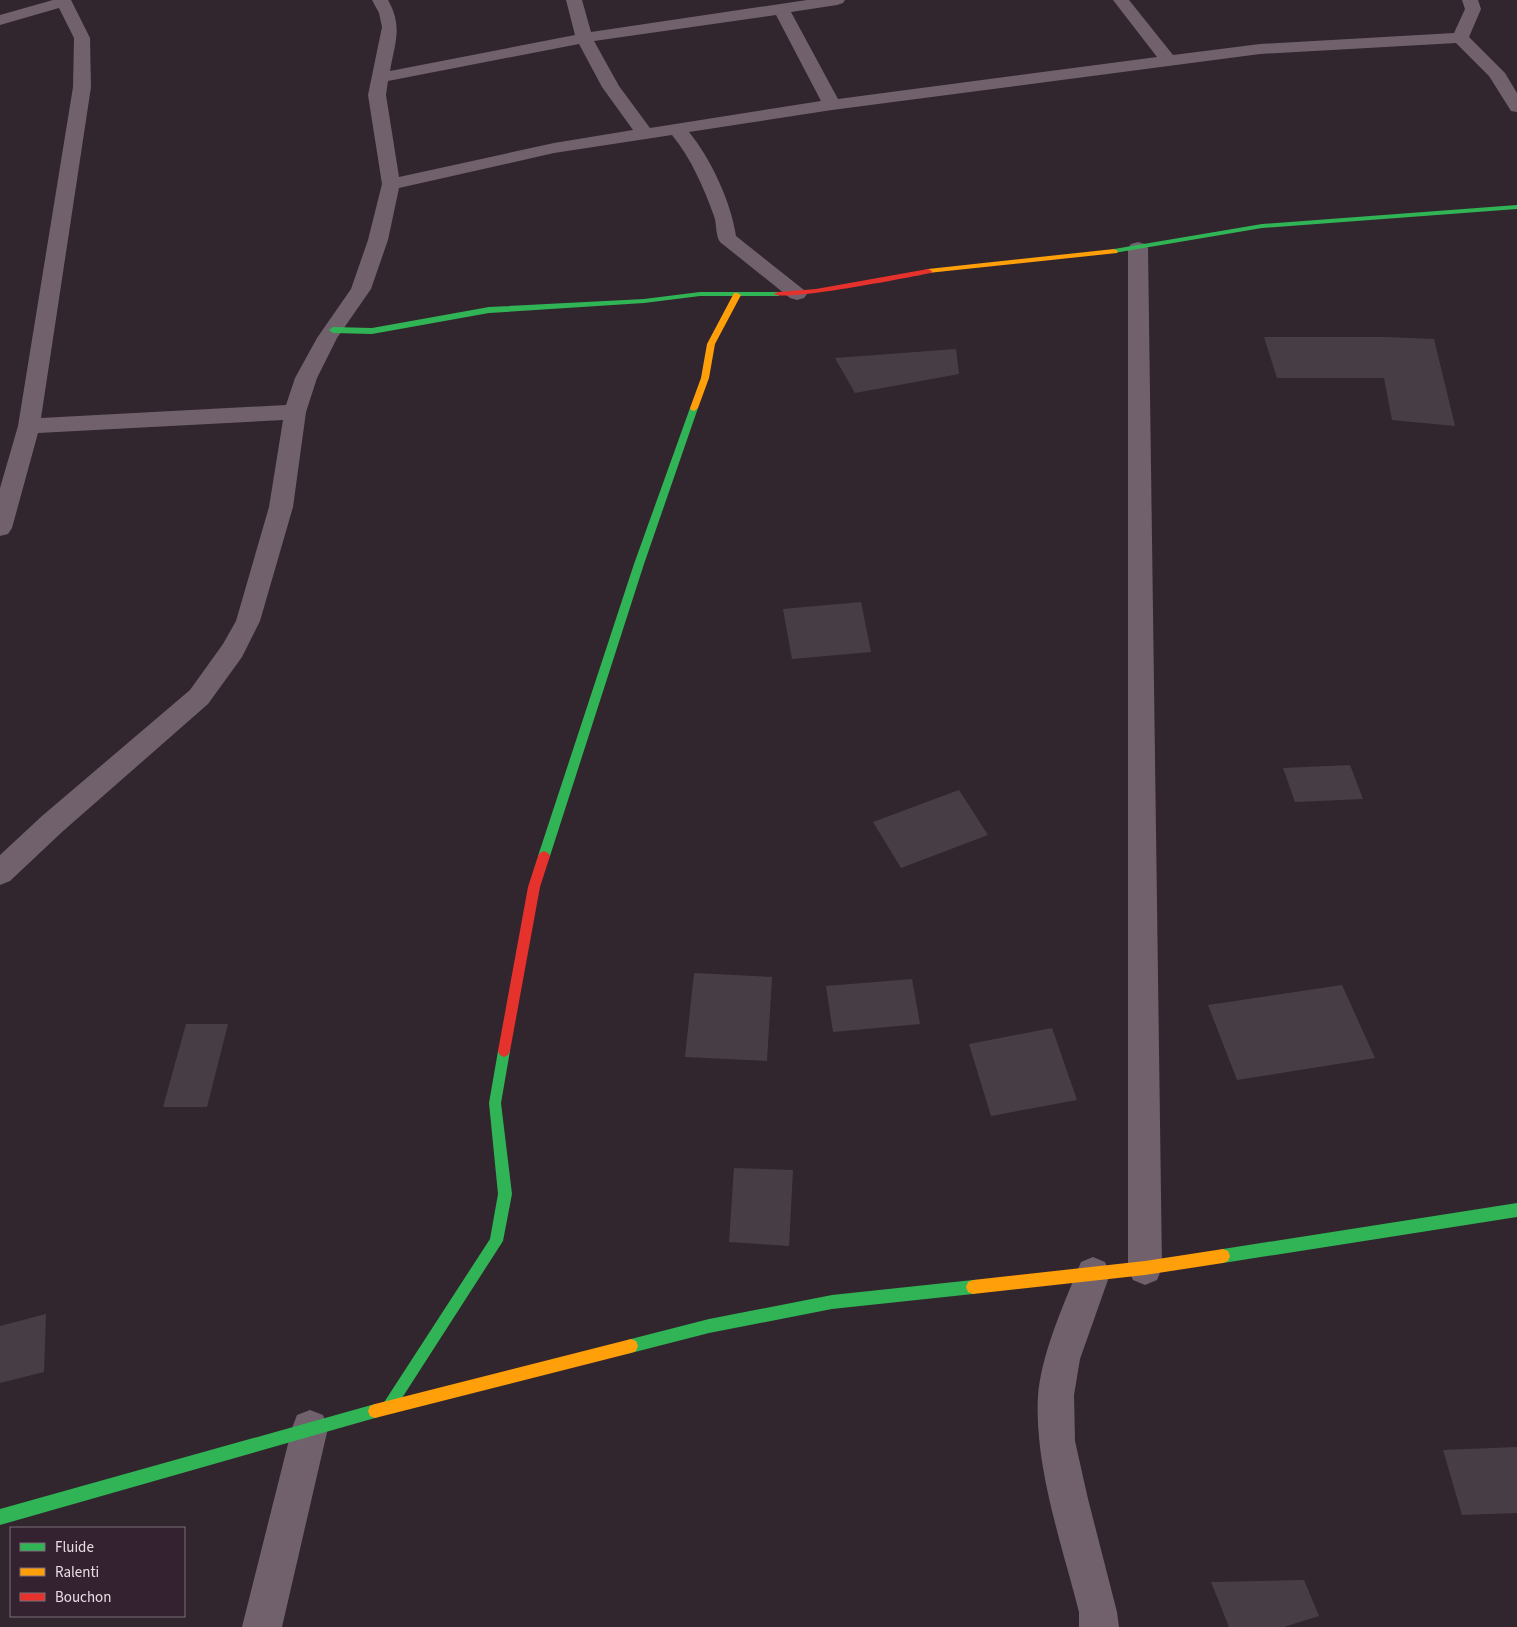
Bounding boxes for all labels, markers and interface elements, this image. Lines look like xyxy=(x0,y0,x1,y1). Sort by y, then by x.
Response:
legend xyxy=(10,1527,185,1617)
text: Fluide xyxy=(55,1537,94,1558)
text: Ralenti xyxy=(55,1562,99,1583)
text: Bouchon xyxy=(55,1587,111,1608)

